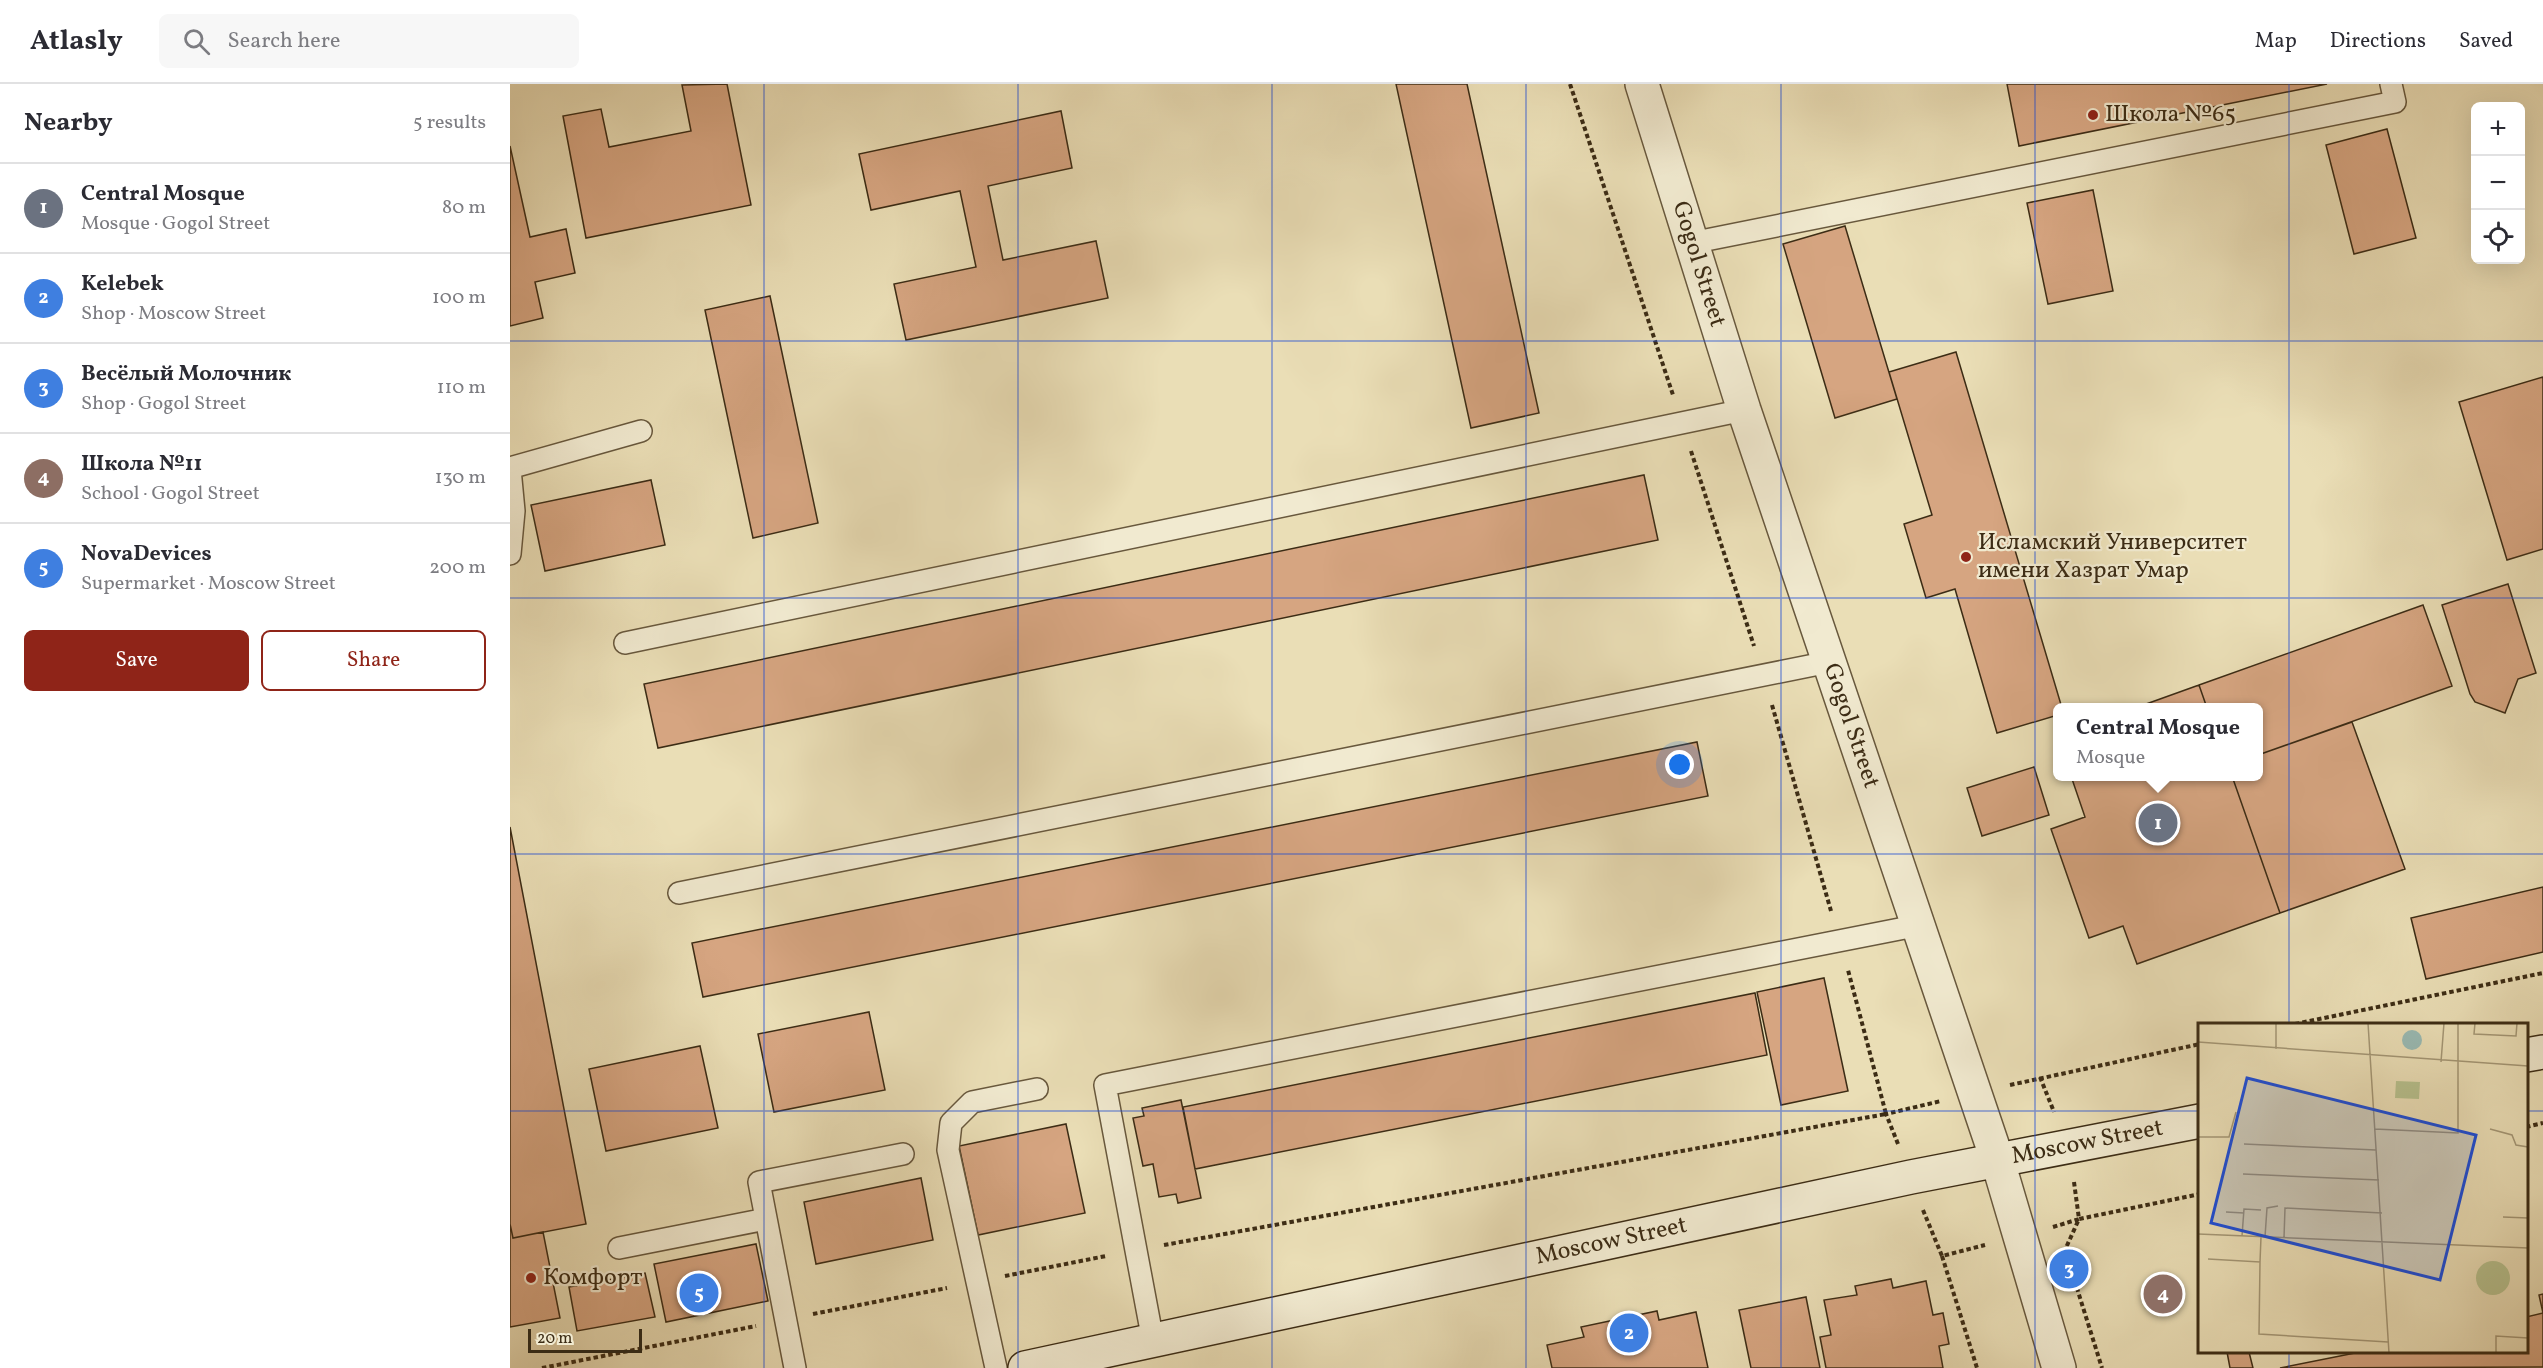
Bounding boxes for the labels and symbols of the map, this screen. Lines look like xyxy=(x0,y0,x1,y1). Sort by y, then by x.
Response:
place label: Школа №65 xyxy=(2105,98,2236,132)
marker: Школа №65 xyxy=(2086,108,2100,122)
street label: Gogol Street xyxy=(1663,197,1734,332)
place label: Исламский Университет имени Хазрат Умар xyxy=(1978,526,2247,588)
marker: Исламский Университет имени Хазрат Умар xyxy=(1959,550,1973,564)
street label: Gogol Street xyxy=(1814,659,1888,793)
your location xyxy=(1665,750,1694,779)
pin: 1 xyxy=(2138,800,2178,846)
inset map xyxy=(2198,1023,2528,1353)
street label: Moscow Street xyxy=(2009,1112,2166,1174)
street label: Moscow Street xyxy=(1533,1209,1690,1274)
pin: 3 xyxy=(2050,1246,2088,1292)
place label: Комфорт xyxy=(543,1261,642,1295)
pin: 5 xyxy=(680,1270,718,1316)
marker: Комфорт xyxy=(524,1271,538,1285)
pin: 4 xyxy=(2144,1272,2182,1316)
pin: 2 xyxy=(1610,1310,1648,1356)
scale bar xyxy=(528,1326,642,1354)

